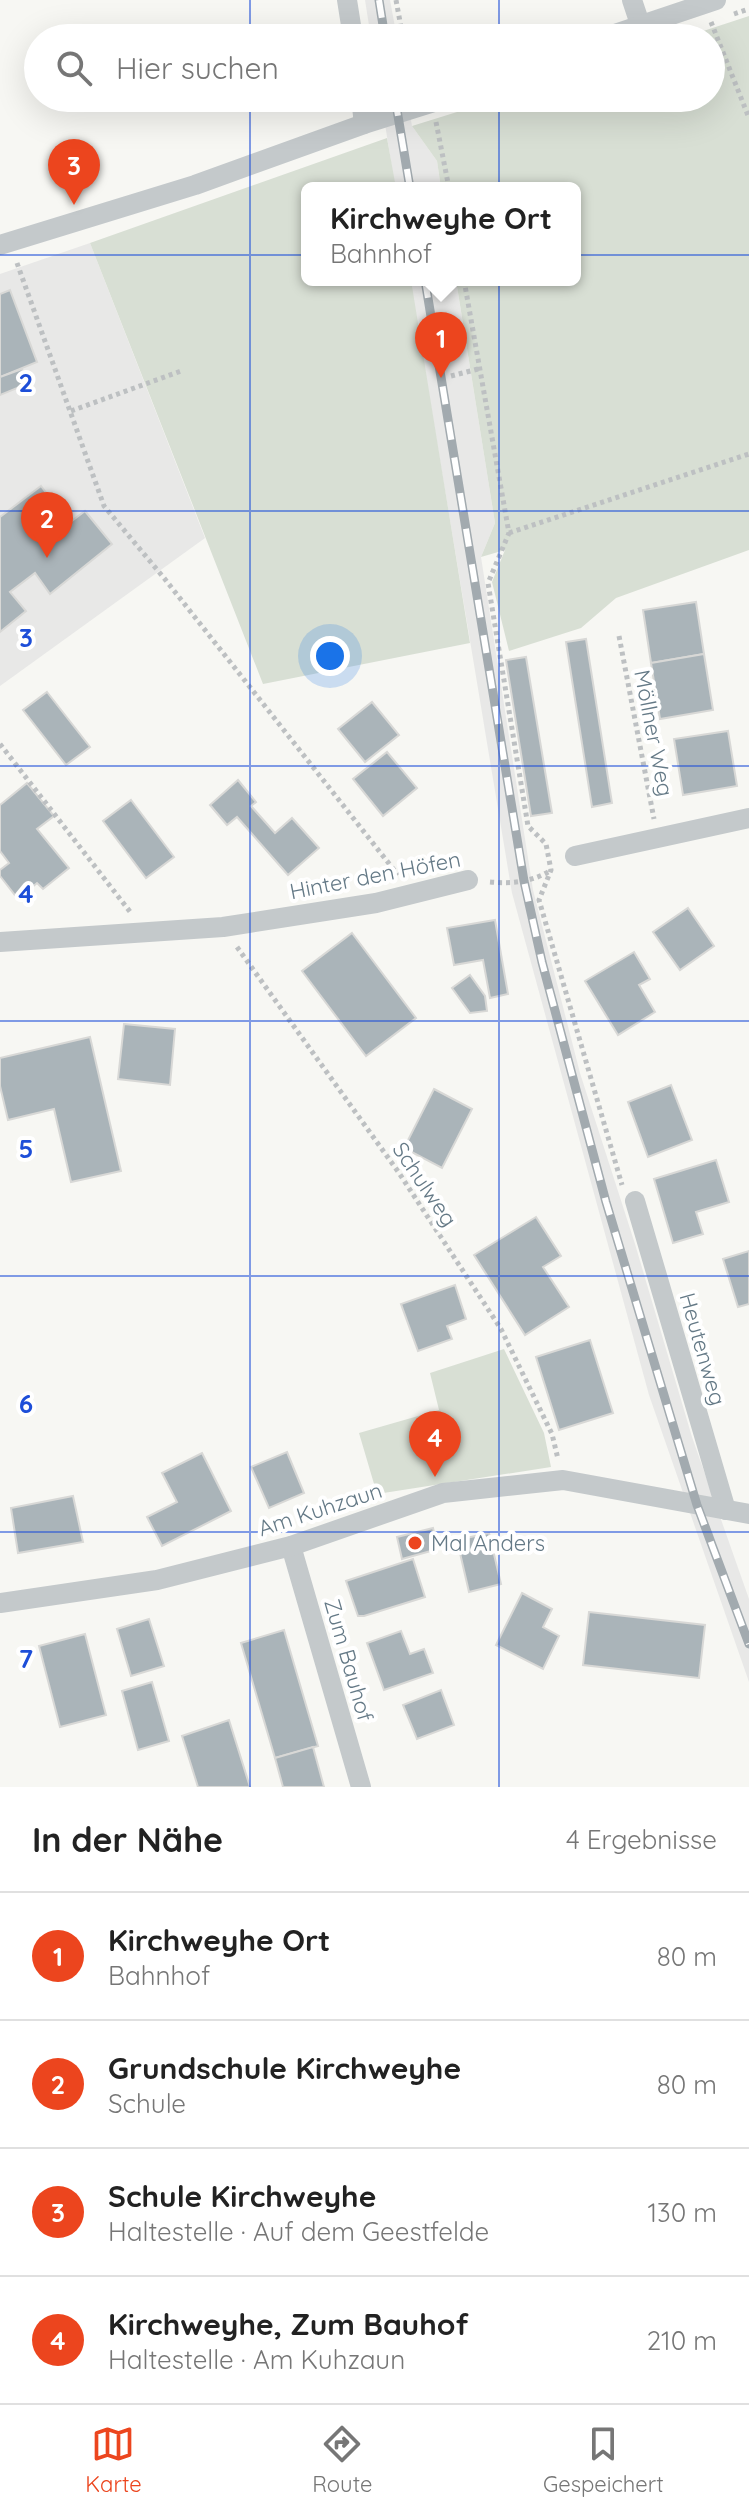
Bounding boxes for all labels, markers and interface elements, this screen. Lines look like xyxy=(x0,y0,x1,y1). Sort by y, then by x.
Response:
search box xyxy=(24,24,725,112)
icon: search xyxy=(52,46,96,90)
text: Hier suchen xyxy=(116,49,279,87)
pin: 3 xyxy=(48,139,100,205)
popup xyxy=(301,182,581,286)
text: Kirchweyhe Ort xyxy=(330,199,552,237)
text: Bahnhof xyxy=(330,237,432,270)
pin: 1 xyxy=(415,312,467,378)
text: 2 xyxy=(19,366,33,399)
pin: 2 xyxy=(21,492,73,558)
text: 3 xyxy=(19,621,33,654)
your location xyxy=(310,636,350,676)
street label: Möllner Weg xyxy=(628,667,680,799)
street label: Hinter den Höfen xyxy=(287,845,463,905)
text: 4 xyxy=(18,877,34,910)
text: 5 xyxy=(19,1132,33,1165)
street label: Schulweg xyxy=(387,1136,463,1232)
street label: Heutenweg xyxy=(674,1289,732,1409)
text: 6 xyxy=(19,1387,33,1420)
pin: 4 xyxy=(409,1411,461,1477)
street label: Am Kuhzaun xyxy=(254,1476,386,1542)
place label: Mal Anders xyxy=(431,1529,545,1557)
marker: Mal Anders xyxy=(406,1534,424,1552)
street label: Zum Bauhof xyxy=(318,1595,380,1725)
text: 7 xyxy=(19,1642,33,1675)
text: In der Nähe xyxy=(32,1818,223,1861)
text: 4 Ergebnisse xyxy=(566,1823,717,1856)
text: Kirchweyhe Ort xyxy=(108,1921,330,1959)
text: 1 xyxy=(53,1940,63,1973)
text: 80 m xyxy=(657,1940,717,1973)
text: Bahnhof xyxy=(108,1959,210,1992)
text: Grundschule Kirchweyhe xyxy=(108,2049,461,2087)
text: 2 xyxy=(51,2068,65,2101)
text: 80 m xyxy=(657,2068,717,2101)
text: Schule xyxy=(108,2087,186,2120)
text: Schule Kirchweyhe xyxy=(108,2177,376,2215)
text: 3 xyxy=(51,2196,65,2229)
text: 130 m xyxy=(647,2196,717,2229)
text: Haltestelle · Auf dem Geestfelde xyxy=(108,2215,489,2248)
text: Kirchweyhe, Zum Bauhof xyxy=(108,2305,469,2343)
text: 4 xyxy=(50,2324,66,2357)
text: 210 m xyxy=(647,2324,717,2357)
text: Haltestelle · Am Kuhzaun xyxy=(108,2343,405,2376)
tab: Karte xyxy=(85,2422,142,2498)
tab: Route xyxy=(312,2422,372,2498)
tab: Gespeichert xyxy=(543,2422,664,2498)

